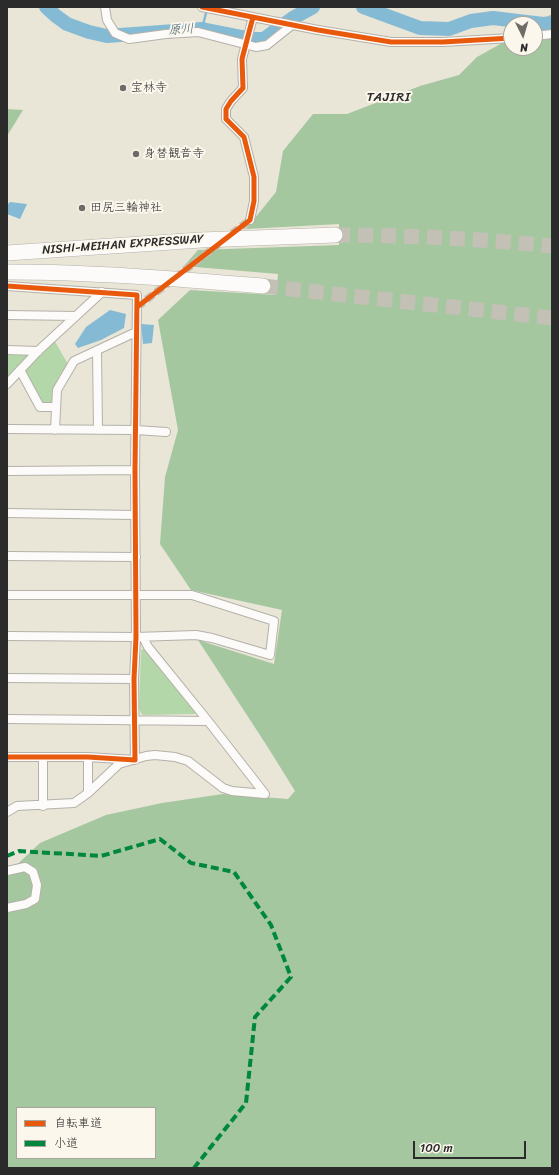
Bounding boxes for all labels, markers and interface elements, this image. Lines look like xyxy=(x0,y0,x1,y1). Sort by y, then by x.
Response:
north arrow xyxy=(503,16,543,56)
water label: 原川 xyxy=(167,21,195,39)
text: N xyxy=(519,38,529,57)
place label: 宝林寺 xyxy=(131,81,167,95)
marker: 宝林寺 xyxy=(118,83,128,93)
district label: TAJIRI xyxy=(368,90,410,106)
place label: 身替観音寺 xyxy=(144,147,204,161)
marker: 身替観音寺 xyxy=(131,149,141,159)
place label: 田尻三輪神社 xyxy=(90,201,162,215)
marker: 田尻三輪神社 xyxy=(77,203,87,213)
street label: NISHI-MEIHAN EXPRESSWAY xyxy=(42,232,204,258)
legend xyxy=(16,1107,156,1159)
text: 自転車道 xyxy=(54,1112,102,1134)
text: 小道 xyxy=(54,1132,78,1154)
scale bar xyxy=(415,1133,528,1159)
text: 100 m xyxy=(420,1137,453,1159)

